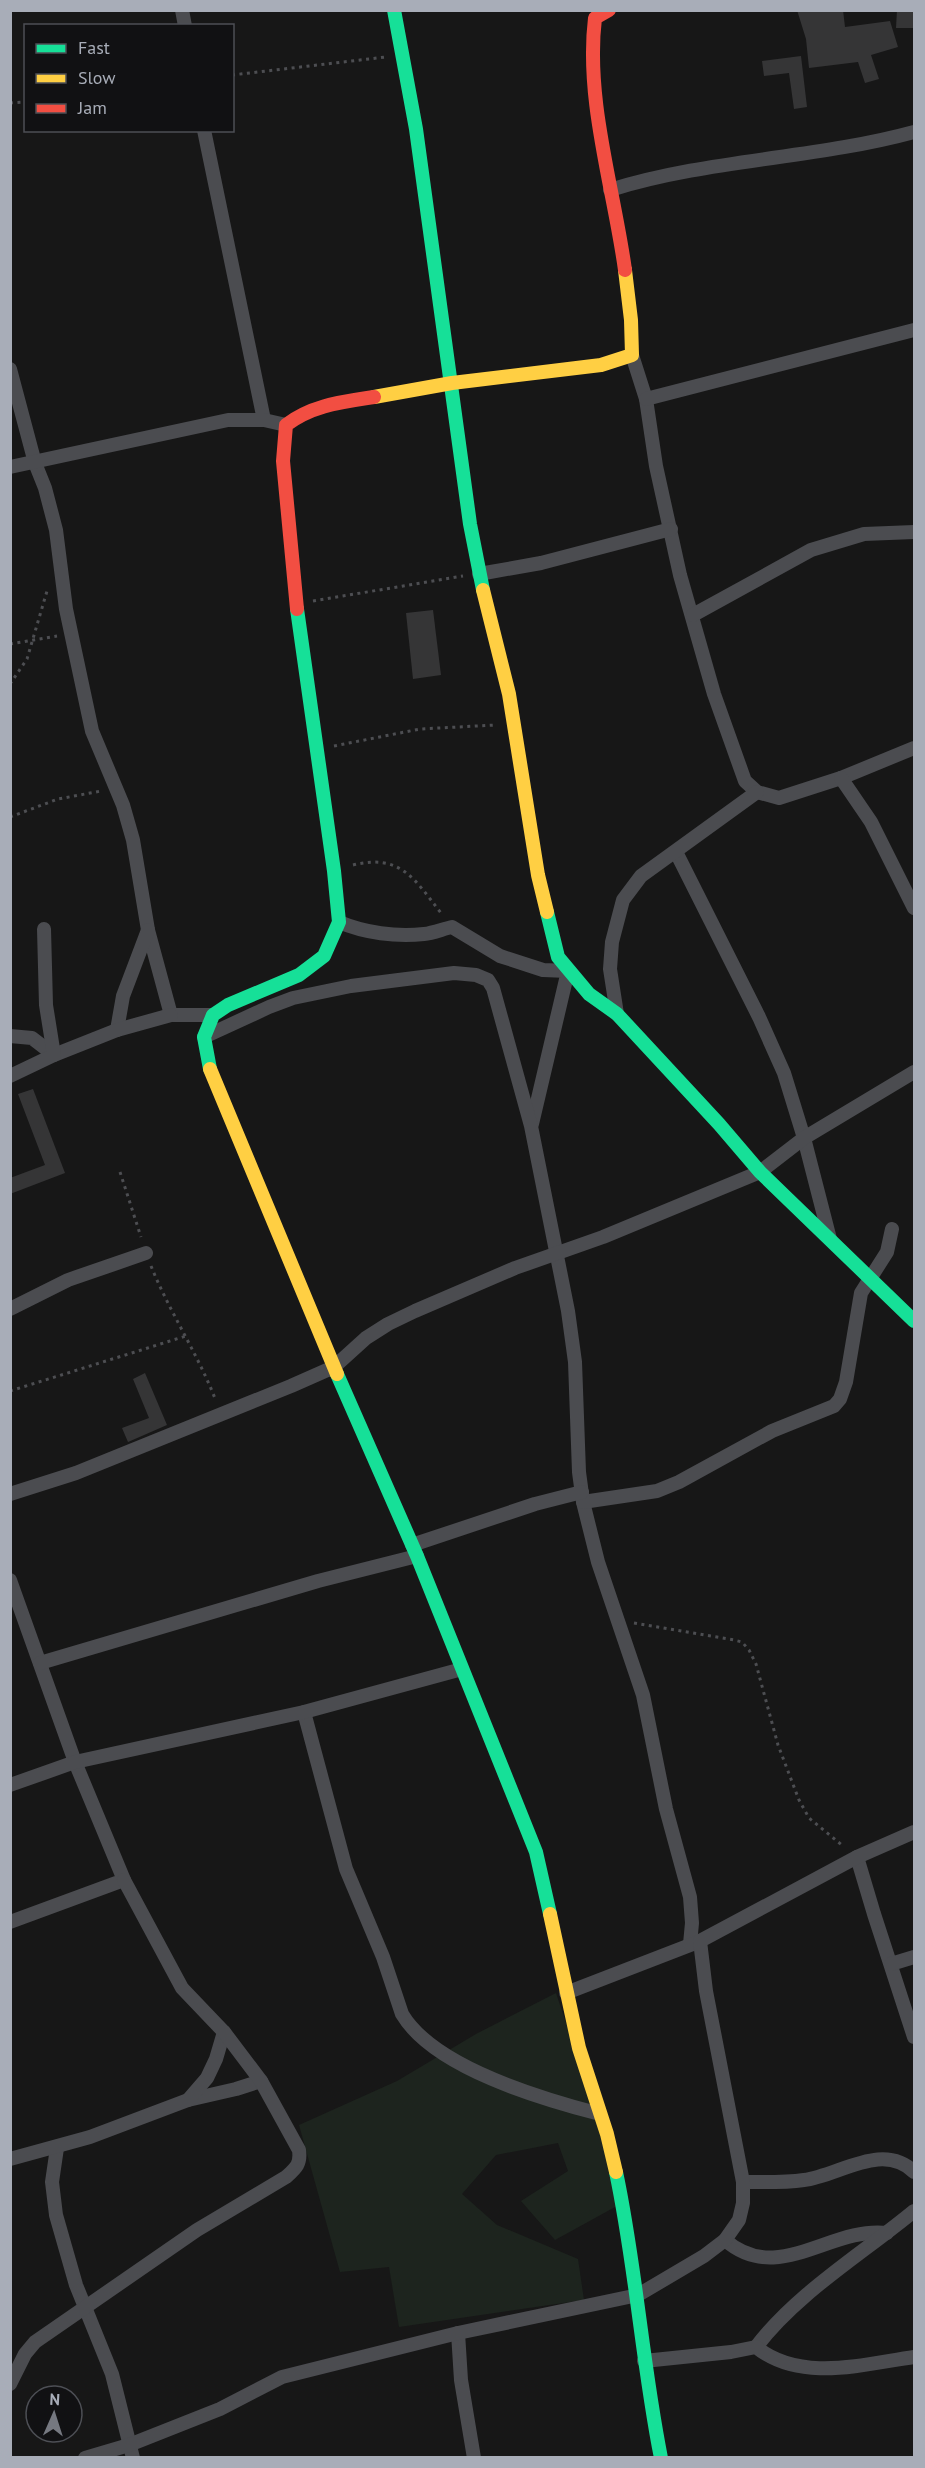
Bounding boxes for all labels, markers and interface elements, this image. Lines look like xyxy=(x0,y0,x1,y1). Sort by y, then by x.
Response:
legend xyxy=(24,24,234,132)
text: Fast xyxy=(78,36,110,59)
text: Slow xyxy=(78,66,116,89)
text: Jam xyxy=(77,96,107,119)
north arrow xyxy=(24,2384,84,2444)
text: N xyxy=(49,2389,61,2409)

